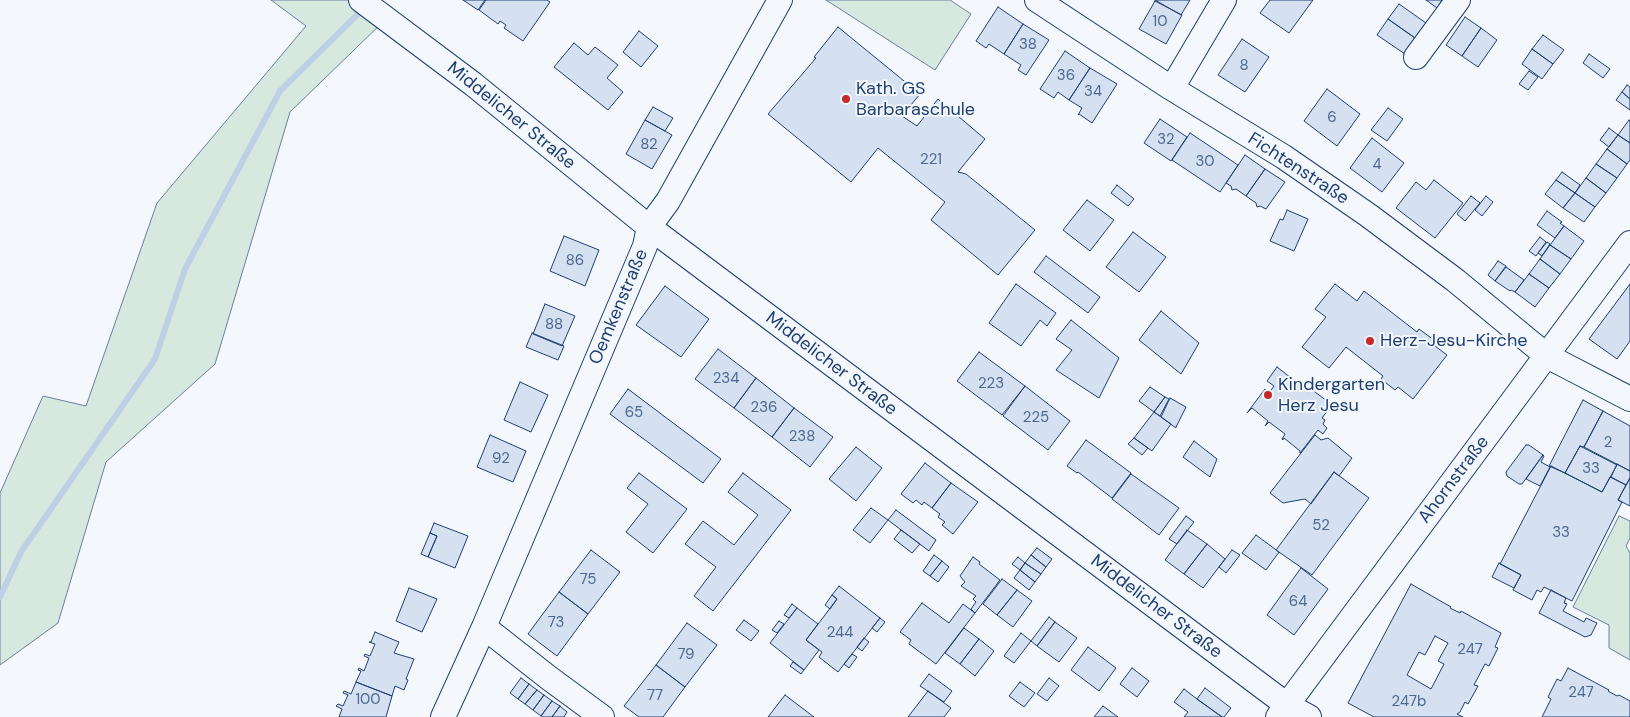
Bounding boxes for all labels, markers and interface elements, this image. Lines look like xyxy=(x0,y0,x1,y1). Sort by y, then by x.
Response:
house number: 10 xyxy=(1153,13,1167,31)
house number: 38 xyxy=(1019,36,1037,54)
house number: 8 xyxy=(1239,57,1249,75)
street label: Middelicher Straße xyxy=(443,58,579,174)
house number: 36 xyxy=(1057,67,1075,85)
place label: Kath. GS Barbaraschule xyxy=(856,78,975,120)
house number: 34 xyxy=(1084,83,1102,101)
marker: Kath. GS Barbaraschule xyxy=(840,93,852,105)
house number: 6 xyxy=(1327,109,1337,127)
street label: Fichtenstraße xyxy=(1243,128,1353,210)
house number: 32 xyxy=(1157,131,1175,149)
house number: 82 xyxy=(640,136,658,154)
house number: 221 xyxy=(920,151,942,169)
house number: 30 xyxy=(1195,153,1215,171)
house number: 4 xyxy=(1372,156,1382,174)
street label: Oemkenstraße xyxy=(585,246,653,368)
house number: 86 xyxy=(566,252,584,270)
street label: Middelicher Straße xyxy=(761,308,901,420)
house number: 88 xyxy=(545,316,563,334)
place label: Herz-Jesu-Kirche xyxy=(1380,330,1527,352)
marker: Herz-Jesu-Kirche xyxy=(1364,335,1376,347)
house number: 234 xyxy=(713,370,739,388)
place label: Kindergarten Herz Jesu xyxy=(1278,374,1385,416)
house number: 223 xyxy=(978,375,1004,393)
marker: Kindergarten Herz Jesu xyxy=(1262,389,1274,401)
house number: 236 xyxy=(751,399,777,417)
house number: 65 xyxy=(625,404,643,422)
house number: 225 xyxy=(1023,409,1049,427)
house number: 238 xyxy=(789,428,815,446)
street label: Ahornstraße xyxy=(1414,432,1494,528)
house number: 2 xyxy=(1604,434,1612,452)
house number: 92 xyxy=(492,450,510,468)
house number: 33 xyxy=(1582,460,1600,478)
house number: 52 xyxy=(1312,517,1330,535)
house number: 33 xyxy=(1552,524,1570,542)
street label: Middelicher Straße xyxy=(1086,551,1226,663)
house number: 75 xyxy=(580,571,596,589)
house number: 64 xyxy=(1289,593,1307,611)
house number: 73 xyxy=(548,614,564,632)
house number: 244 xyxy=(827,624,853,642)
house number: 247 xyxy=(1457,641,1483,659)
house number: 79 xyxy=(677,646,695,664)
house number: 247 xyxy=(1568,684,1594,702)
house number: 77 xyxy=(647,687,663,705)
house number: 100 xyxy=(355,691,381,709)
house number: 247b xyxy=(1392,693,1426,711)

